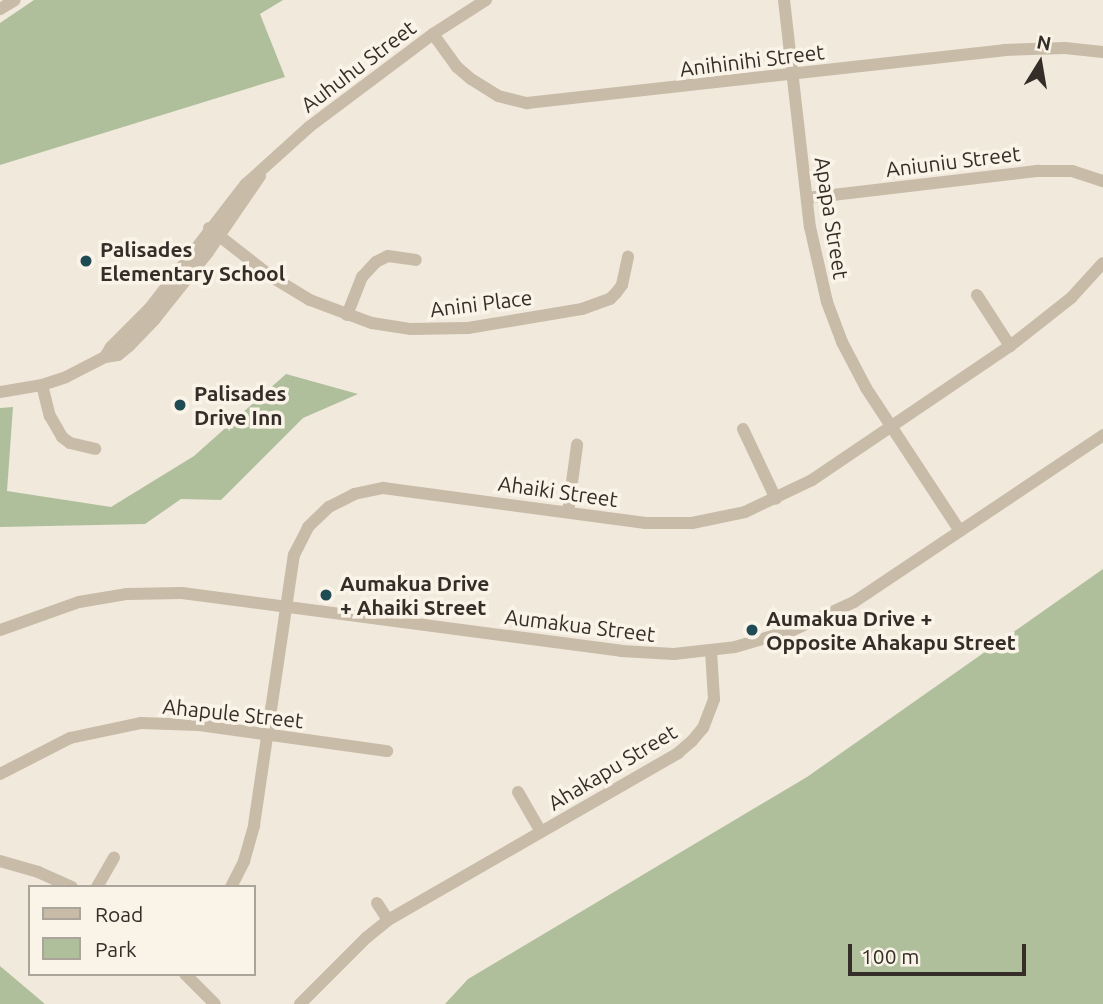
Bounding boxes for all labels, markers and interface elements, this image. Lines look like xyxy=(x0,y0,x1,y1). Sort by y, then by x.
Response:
street label: Auhuhu Street xyxy=(296,15,420,117)
north arrow xyxy=(1005,28,1075,98)
text: N xyxy=(1035,30,1053,55)
street label: Anihinihi Street xyxy=(678,39,826,81)
street label: Aniuniu Street xyxy=(884,140,1022,182)
street label: Apapa Street xyxy=(810,155,854,281)
place label: Palisades Elementary School xyxy=(100,236,285,286)
marker: Palisades Elementary School xyxy=(78,253,94,269)
street label: Anini Place xyxy=(428,284,534,322)
place label: Palisades Drive Inn xyxy=(194,380,286,430)
marker: Palisades Drive Inn xyxy=(172,397,188,413)
street label: Ahaiki Street xyxy=(496,470,620,512)
place label: Aumakua Drive + Ahaiki Street xyxy=(340,570,489,620)
marker: Aumakua Drive + Ahaiki Street xyxy=(318,587,334,603)
street label: Aumakua Street xyxy=(503,603,657,647)
place label: Aumakua Drive + Opposite Ahakapu Street xyxy=(766,605,1016,655)
marker: Aumakua Drive + Opposite Ahakapu Street xyxy=(744,622,760,638)
street label: Ahapule Street xyxy=(161,693,305,733)
street label: Ahakapu Street xyxy=(543,719,681,815)
legend xyxy=(28,885,256,976)
text: Road xyxy=(95,902,143,926)
scale bar xyxy=(851,930,1030,974)
text: Park xyxy=(95,937,137,961)
text: 100 m xyxy=(861,944,919,968)

